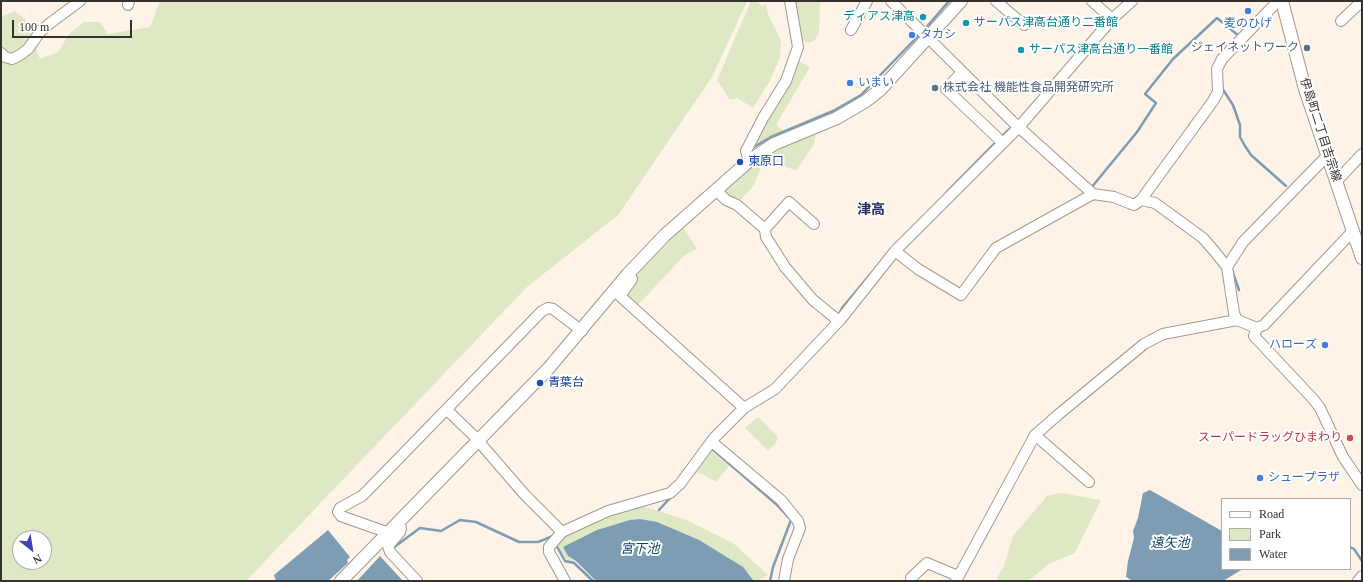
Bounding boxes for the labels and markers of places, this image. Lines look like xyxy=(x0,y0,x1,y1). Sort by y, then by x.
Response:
marker: 麦のひげ xyxy=(1243,6,1253,16)
place label: ディアス津高 xyxy=(843,10,915,24)
marker: ディアス津高 xyxy=(918,12,928,22)
place label: サーパス津高台通り二番館 xyxy=(974,16,1118,30)
place label: 麦のひげ xyxy=(1224,17,1272,31)
marker: サーパス津高台通り二番館 xyxy=(961,18,971,28)
place label: タカシ xyxy=(920,28,956,42)
marker: タカシ xyxy=(907,30,917,40)
place label: ジェイネットワーク xyxy=(1191,41,1299,55)
place label: サーパス津高台通り一番館 xyxy=(1029,43,1173,57)
marker: ジェイネットワーク xyxy=(1302,43,1312,53)
marker: サーパス津高台通り一番館 xyxy=(1016,45,1026,55)
place label: いまい xyxy=(858,76,894,90)
marker: いまい xyxy=(845,78,855,88)
place label: 株式会社 機能性食品開発研究所 xyxy=(943,81,1114,95)
marker: 株式会社 機能性食品開発研究所 xyxy=(930,83,940,93)
place label: 東原口 xyxy=(748,155,784,169)
marker: 東原口 xyxy=(735,157,745,167)
place label: ハローズ xyxy=(1269,338,1317,352)
marker: ハローズ xyxy=(1320,340,1330,350)
place label: 青葉台 xyxy=(548,376,584,390)
marker: 青葉台 xyxy=(535,378,545,388)
place label: スーパードラッグひまわり xyxy=(1198,431,1342,445)
marker: スーパードラッグひまわり xyxy=(1345,433,1355,443)
place label: シュープラザ xyxy=(1268,471,1340,485)
marker: シュープラザ xyxy=(1255,473,1265,483)

